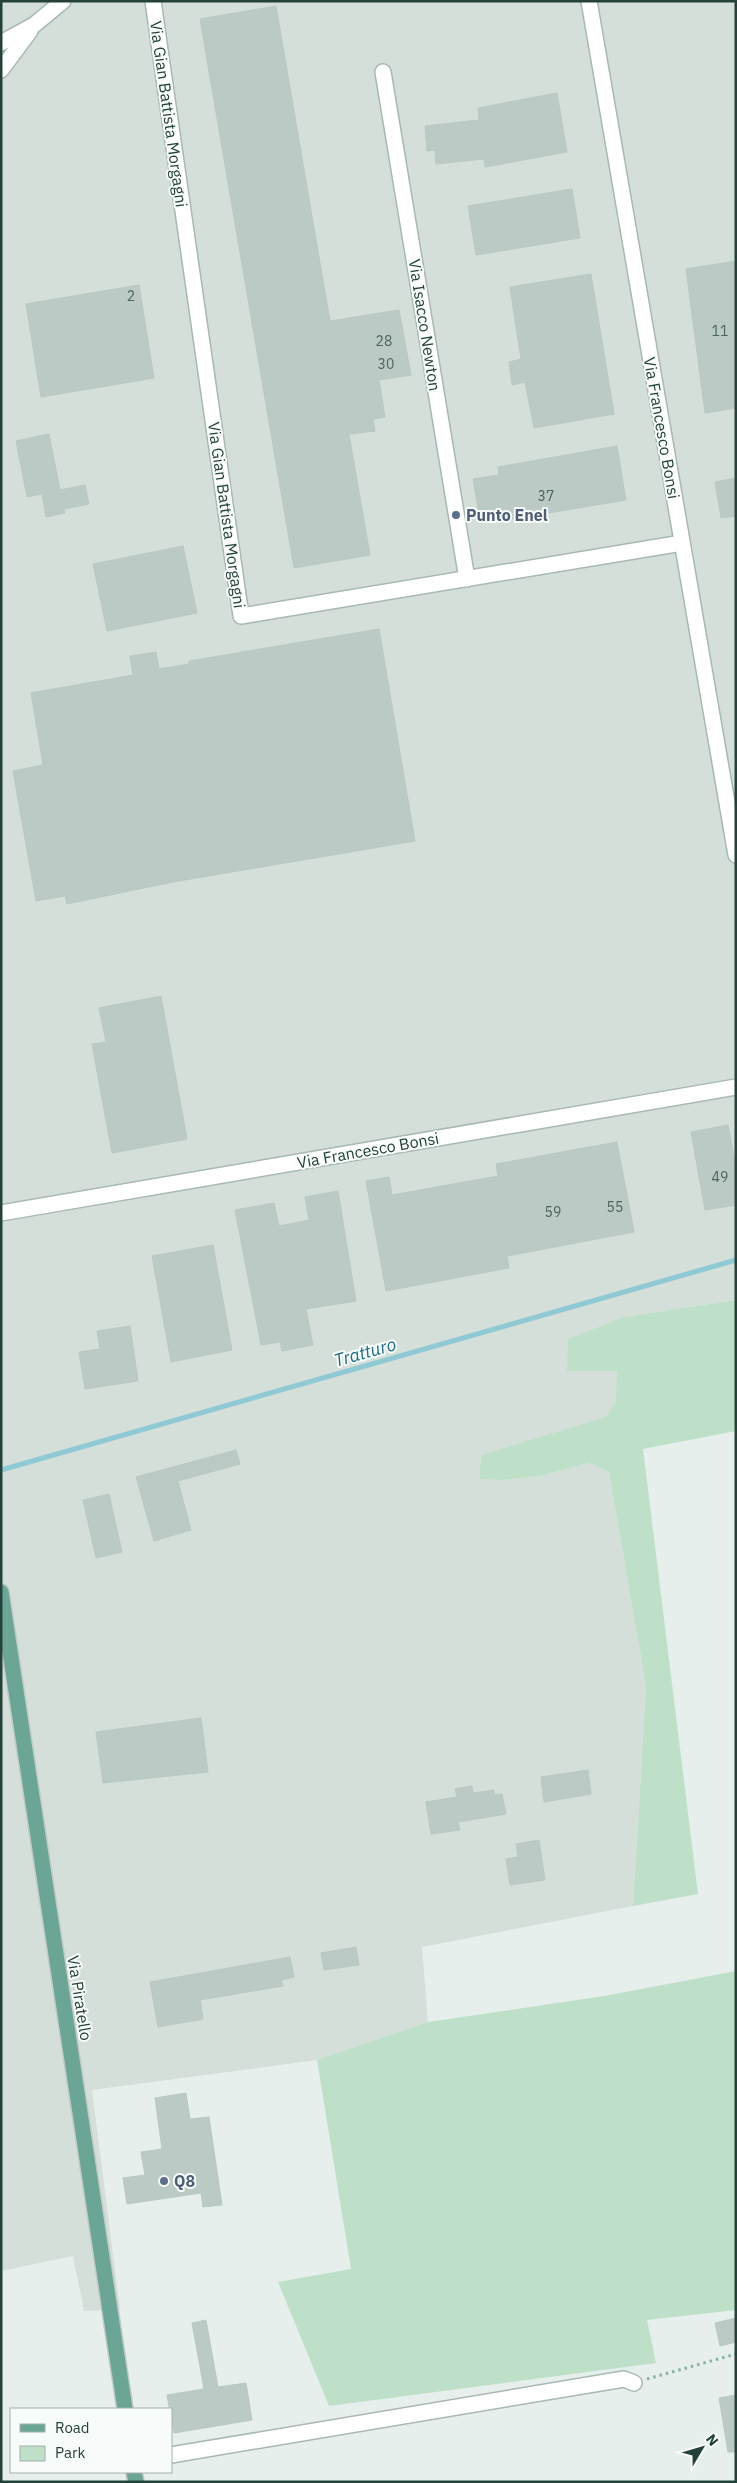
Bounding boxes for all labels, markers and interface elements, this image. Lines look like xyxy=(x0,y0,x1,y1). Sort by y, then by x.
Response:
street label: Via Gian Battista Morgagni xyxy=(146,19,192,209)
street label: Via Isacco Newton xyxy=(405,258,445,392)
house number: 2 xyxy=(127,287,135,305)
house number: 11 xyxy=(712,322,728,340)
house number: 28 xyxy=(376,332,392,350)
house number: 30 xyxy=(378,355,394,373)
street label: Via Francesco Bonsi xyxy=(640,356,684,500)
street label: Via Gian Battista Morgagni xyxy=(204,420,250,610)
house number: 37 xyxy=(538,487,554,505)
place label: Punto Enel xyxy=(466,505,548,525)
marker: Punto Enel xyxy=(450,509,462,521)
street label: Via Francesco Bonsi xyxy=(296,1128,440,1172)
house number: 49 xyxy=(712,1168,728,1186)
house number: 55 xyxy=(607,1198,623,1216)
house number: 59 xyxy=(545,1203,561,1221)
water label: Tratturo xyxy=(331,1332,399,1372)
street label: Via Piratello xyxy=(63,1954,97,2042)
place label: Q8 xyxy=(174,2171,195,2191)
marker: Q8 xyxy=(158,2175,170,2187)
legend xyxy=(10,2408,172,2473)
text: Road xyxy=(55,2418,90,2437)
north arrow xyxy=(677,2423,727,2473)
text: N xyxy=(702,2430,722,2450)
text: Park xyxy=(55,2443,85,2462)

